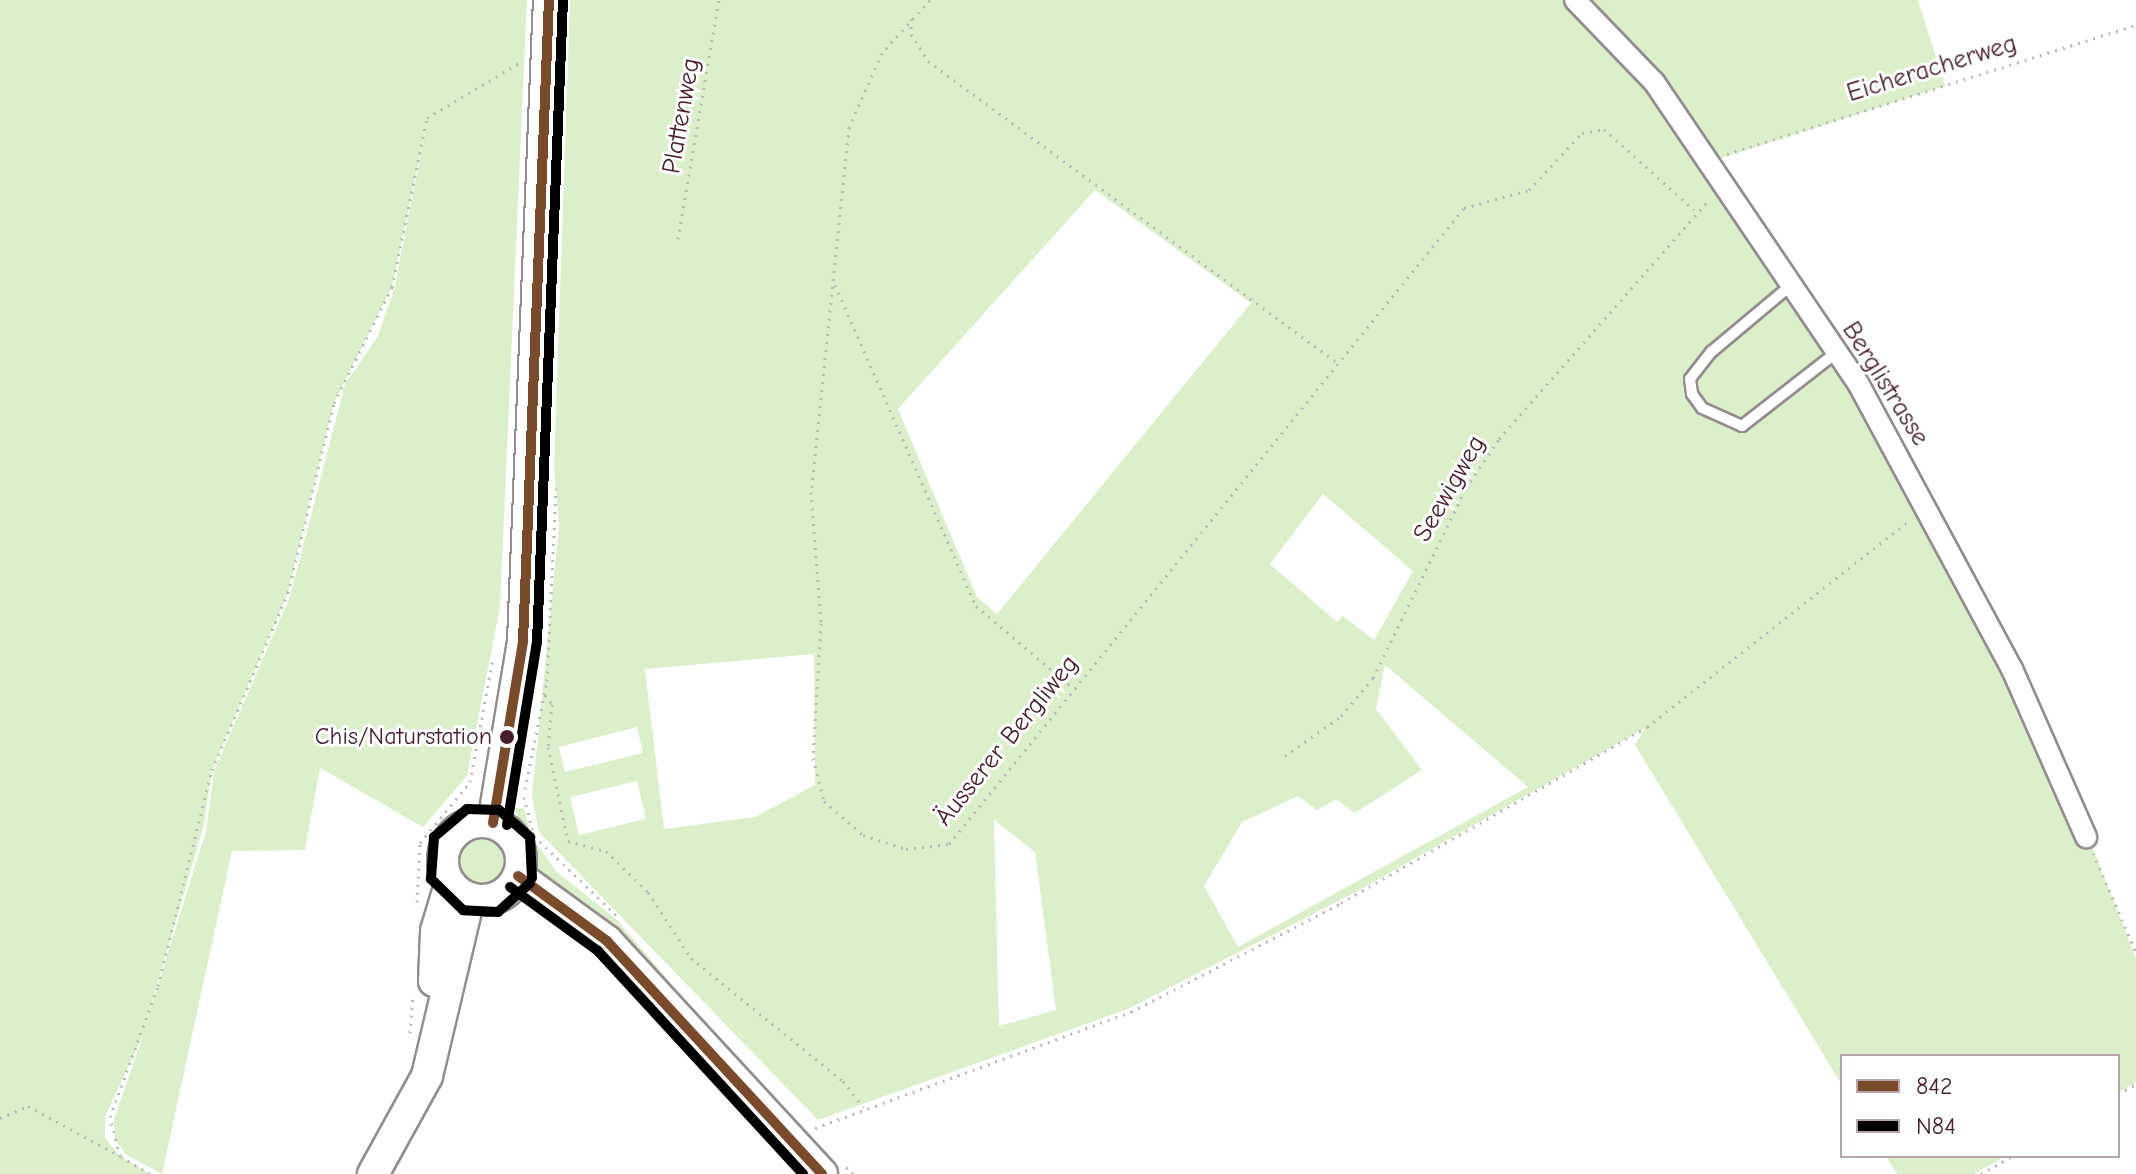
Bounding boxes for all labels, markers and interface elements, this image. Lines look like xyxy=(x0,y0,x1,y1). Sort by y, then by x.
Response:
street label: Eicheracherweg xyxy=(1843,28,2021,110)
street label: Plattenweg xyxy=(656,56,708,176)
street label: Berglistrasse xyxy=(1835,316,1935,452)
street label: Seewigweg xyxy=(1407,430,1493,548)
street label: Äusserer Bergliweg xyxy=(929,649,1085,833)
place label: Chis/Naturstation xyxy=(315,723,492,751)
marker: Chis/Naturstation xyxy=(499,729,515,745)
legend xyxy=(1840,1054,2120,1158)
text: 842 xyxy=(1916,1072,1953,1100)
text: N84 xyxy=(1916,1112,1956,1140)

